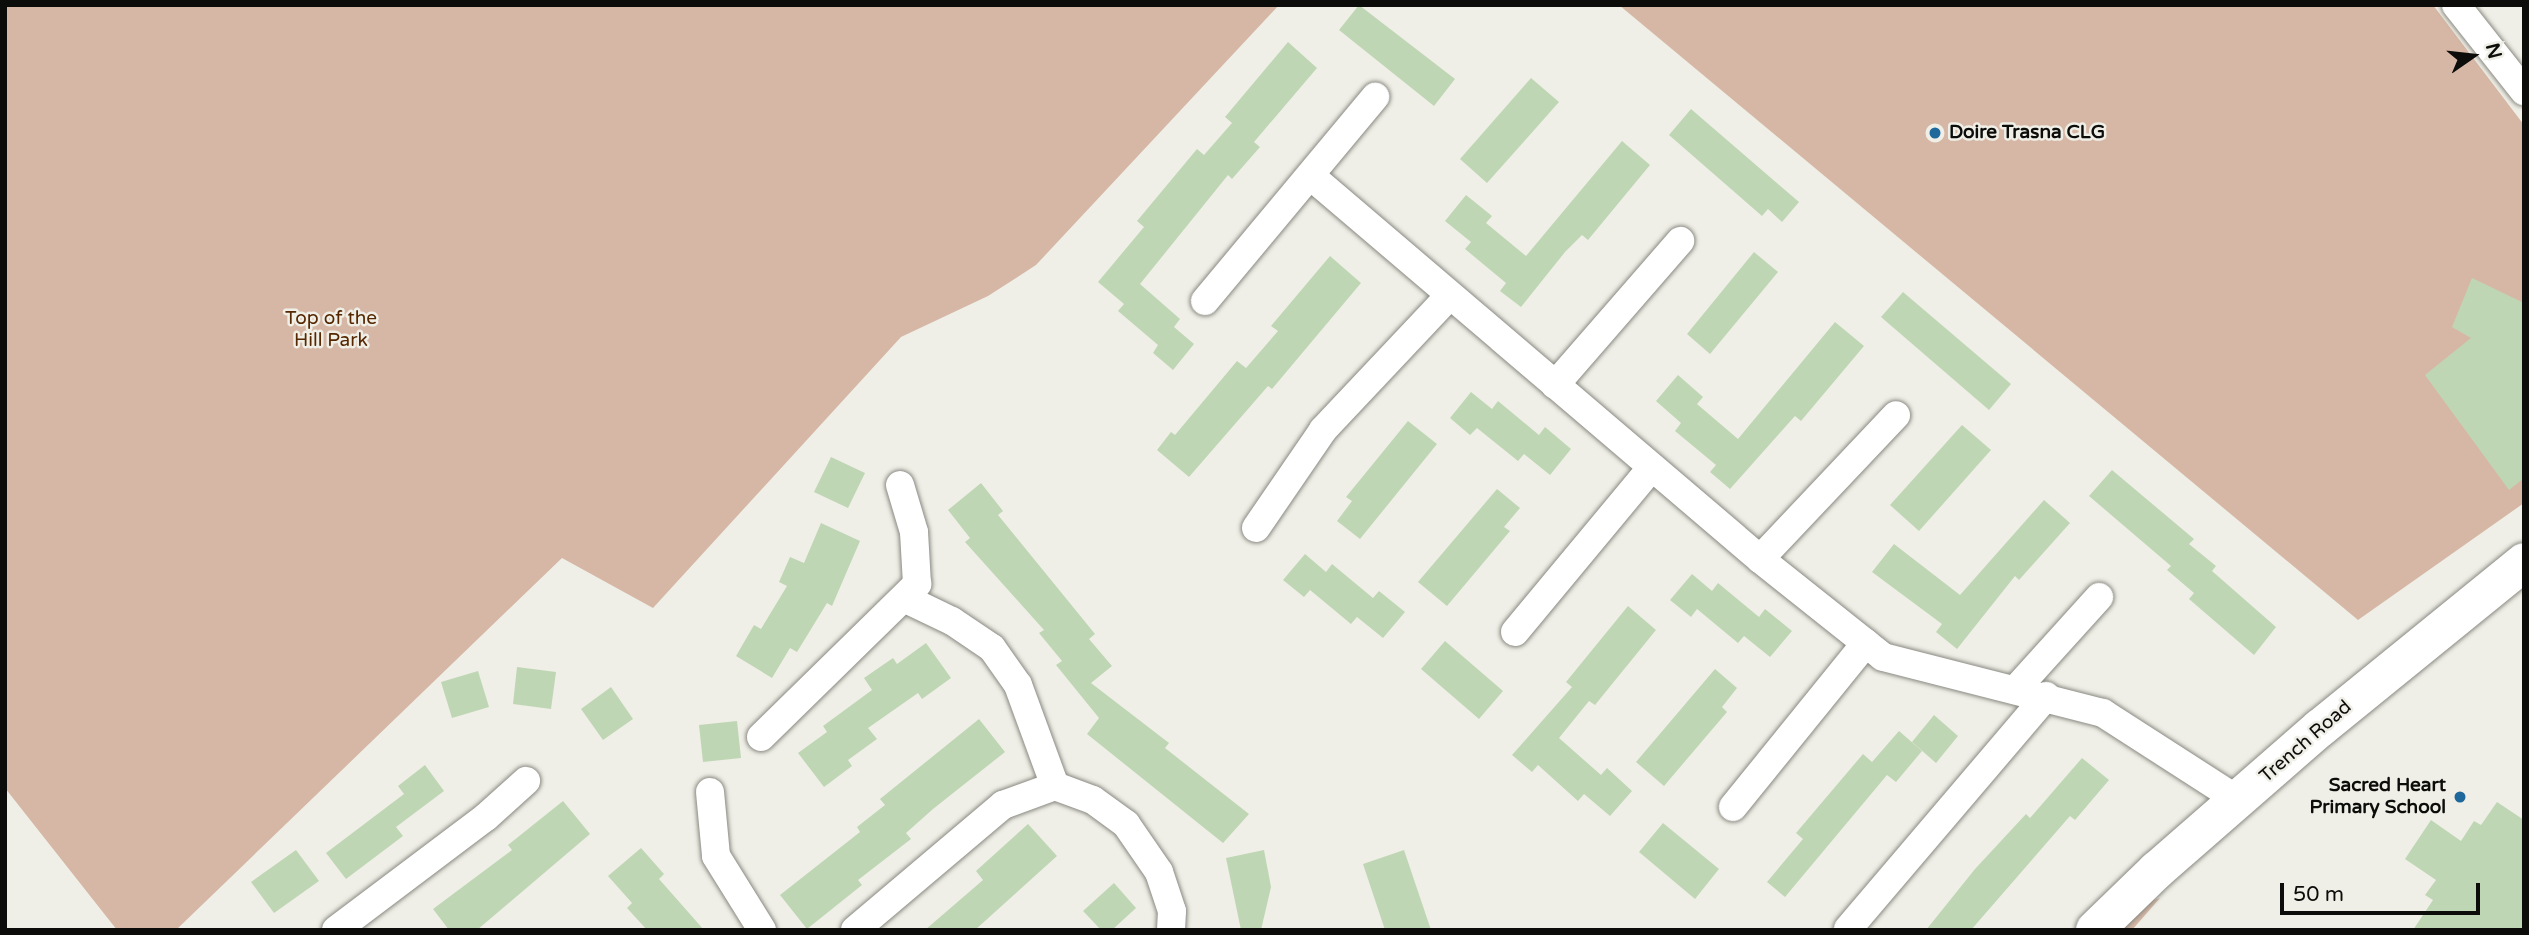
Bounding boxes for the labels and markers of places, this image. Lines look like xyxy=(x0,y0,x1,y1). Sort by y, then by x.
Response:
place label: Doire Trasna CLG xyxy=(1949,122,2105,144)
marker: Doire Trasna CLG xyxy=(1927,125,1943,141)
place label: Sacred Heart Primary School xyxy=(2310,775,2446,819)
marker: Sacred Heart Primary School xyxy=(2452,789,2468,805)

